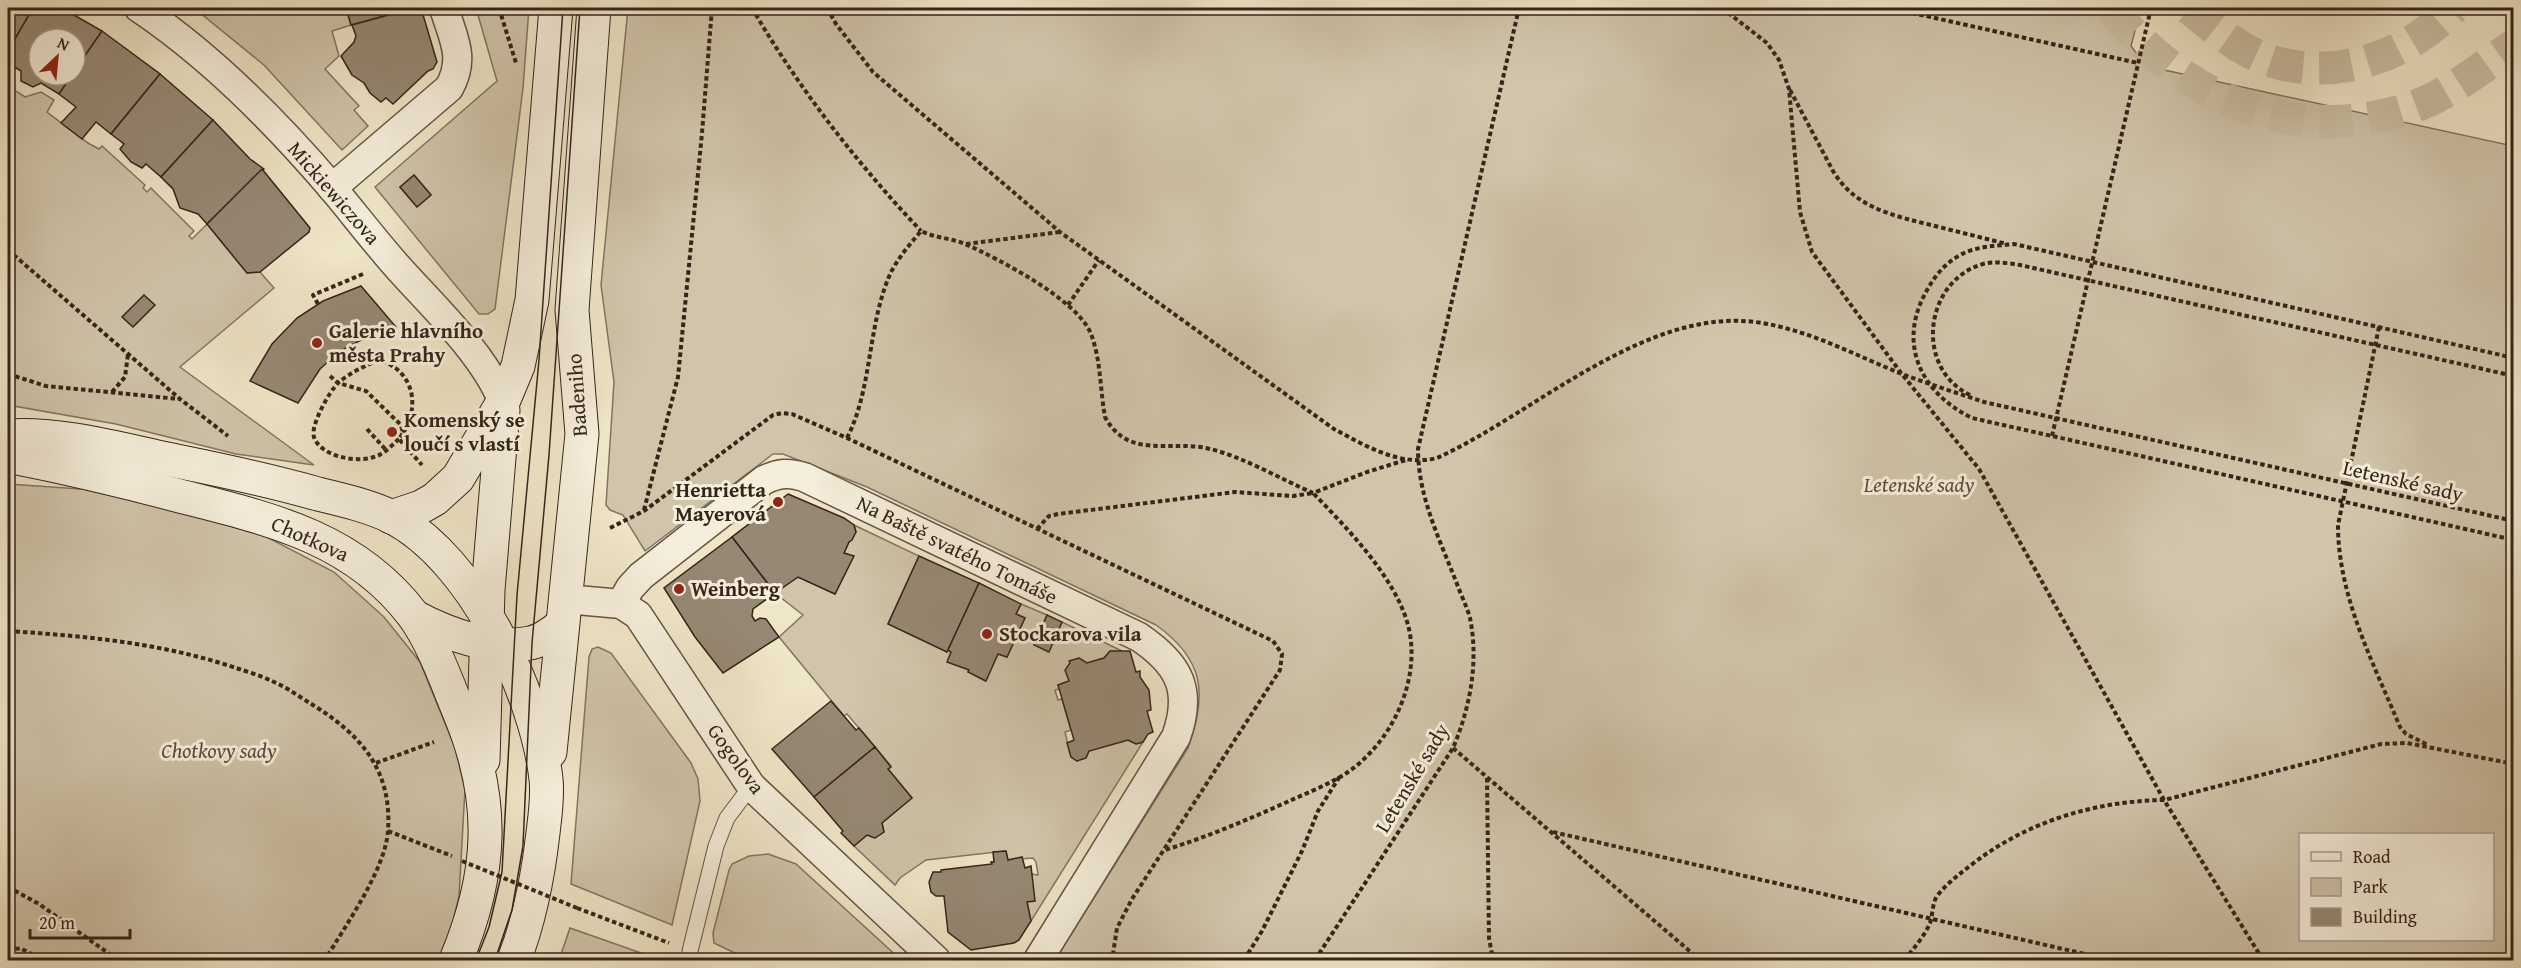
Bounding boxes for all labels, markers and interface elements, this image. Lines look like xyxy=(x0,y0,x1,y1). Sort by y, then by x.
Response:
north arrow xyxy=(27,27,87,87)
text: N xyxy=(54,30,74,57)
street label: Mickiewiczova xyxy=(281,134,388,251)
place label: Galerie hlavního města Prahy xyxy=(329,315,483,370)
marker: Galerie hlavního města Prahy xyxy=(310,336,324,350)
street label: Badeniho xyxy=(558,353,595,438)
place label: Komenský se loučí s vlastí xyxy=(404,404,525,459)
marker: Komenský se loučí s vlastí xyxy=(385,425,399,439)
street label: Letenské sady xyxy=(2340,452,2467,510)
park label: Letenské sady xyxy=(1863,469,1975,500)
place label: Henrietta Mayerová xyxy=(675,474,766,529)
street label: Na Baště svatého Tomáše xyxy=(852,487,1063,612)
marker: Henrietta Mayerová xyxy=(771,495,785,509)
street label: Chotkova xyxy=(267,508,354,569)
place label: Weinberg xyxy=(691,573,781,604)
marker: Weinberg xyxy=(672,582,686,596)
place label: Stockarova vila xyxy=(999,618,1142,649)
marker: Stockarova vila xyxy=(980,627,994,641)
street label: Gogolova xyxy=(700,717,773,800)
street label: Letenské sady xyxy=(1367,717,1457,838)
park label: Chotkovy sady xyxy=(161,735,277,766)
legend xyxy=(2299,833,2494,941)
text: Road xyxy=(2353,843,2391,870)
text: Park xyxy=(2353,873,2389,900)
scale bar xyxy=(30,902,130,940)
text: Building xyxy=(2353,903,2417,930)
text: 20 m xyxy=(39,909,75,936)

